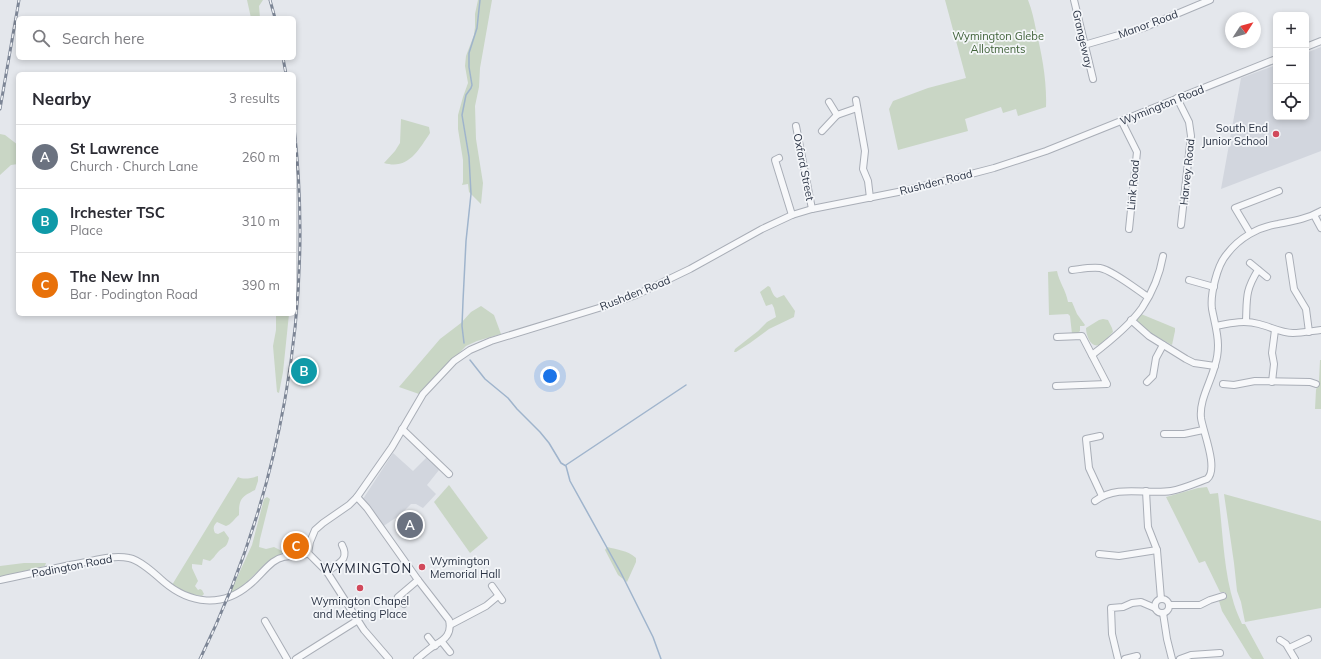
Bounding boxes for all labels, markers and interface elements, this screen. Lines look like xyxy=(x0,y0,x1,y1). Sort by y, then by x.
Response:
street label: Manor Road xyxy=(1116,7,1180,41)
street label: Grangeway xyxy=(1069,8,1097,70)
north arrow xyxy=(1225,12,1261,48)
map controls xyxy=(1273,12,1309,120)
button: + xyxy=(1273,12,1309,48)
search box xyxy=(16,16,296,60)
icon: search xyxy=(30,27,52,49)
text: Search here xyxy=(62,29,144,48)
park label: Wymington Glebe Allotments xyxy=(952,29,1044,56)
button: − xyxy=(1273,48,1309,84)
street label: Wymington Road xyxy=(1118,82,1206,128)
button: locate xyxy=(1273,84,1309,120)
text: Nearby xyxy=(32,88,91,109)
text: 3 results xyxy=(229,90,280,106)
place label: South End Junior School xyxy=(1202,121,1268,148)
marker: South End Junior School xyxy=(1271,129,1281,139)
street label: Oxford Street xyxy=(791,132,817,202)
street label: Harvey Road xyxy=(1177,138,1197,206)
text: St Lawrence xyxy=(70,139,159,158)
text: A xyxy=(40,149,50,165)
text: 260 m xyxy=(242,149,280,165)
text: Church · Church Lane xyxy=(70,158,198,174)
street label: Link Road xyxy=(1124,159,1142,211)
street label: Rushden Road xyxy=(898,166,974,198)
text: Irchester TSC xyxy=(70,203,165,222)
text: B xyxy=(41,213,49,229)
text: 310 m xyxy=(242,213,280,229)
text: Place xyxy=(70,222,103,238)
text: The New Inn xyxy=(70,267,160,286)
street label: Rushden Road xyxy=(598,273,672,313)
text: C xyxy=(41,277,49,293)
text: 390 m xyxy=(242,277,280,293)
text: Bar · Podington Road xyxy=(70,286,198,302)
pin: B xyxy=(291,356,317,386)
your location xyxy=(540,366,560,386)
pin: A xyxy=(397,510,423,540)
pin: C xyxy=(283,531,309,561)
street label: Podington Road xyxy=(30,551,114,581)
place label: Wymington Memorial Hall xyxy=(430,554,500,581)
district label: WYMINGTON xyxy=(320,560,412,576)
marker: Wymington Memorial Hall xyxy=(417,562,427,572)
marker: Wymington Chapel and Meeting Place xyxy=(355,583,365,593)
place label: Wymington Chapel and Meeting Place xyxy=(311,594,409,621)

